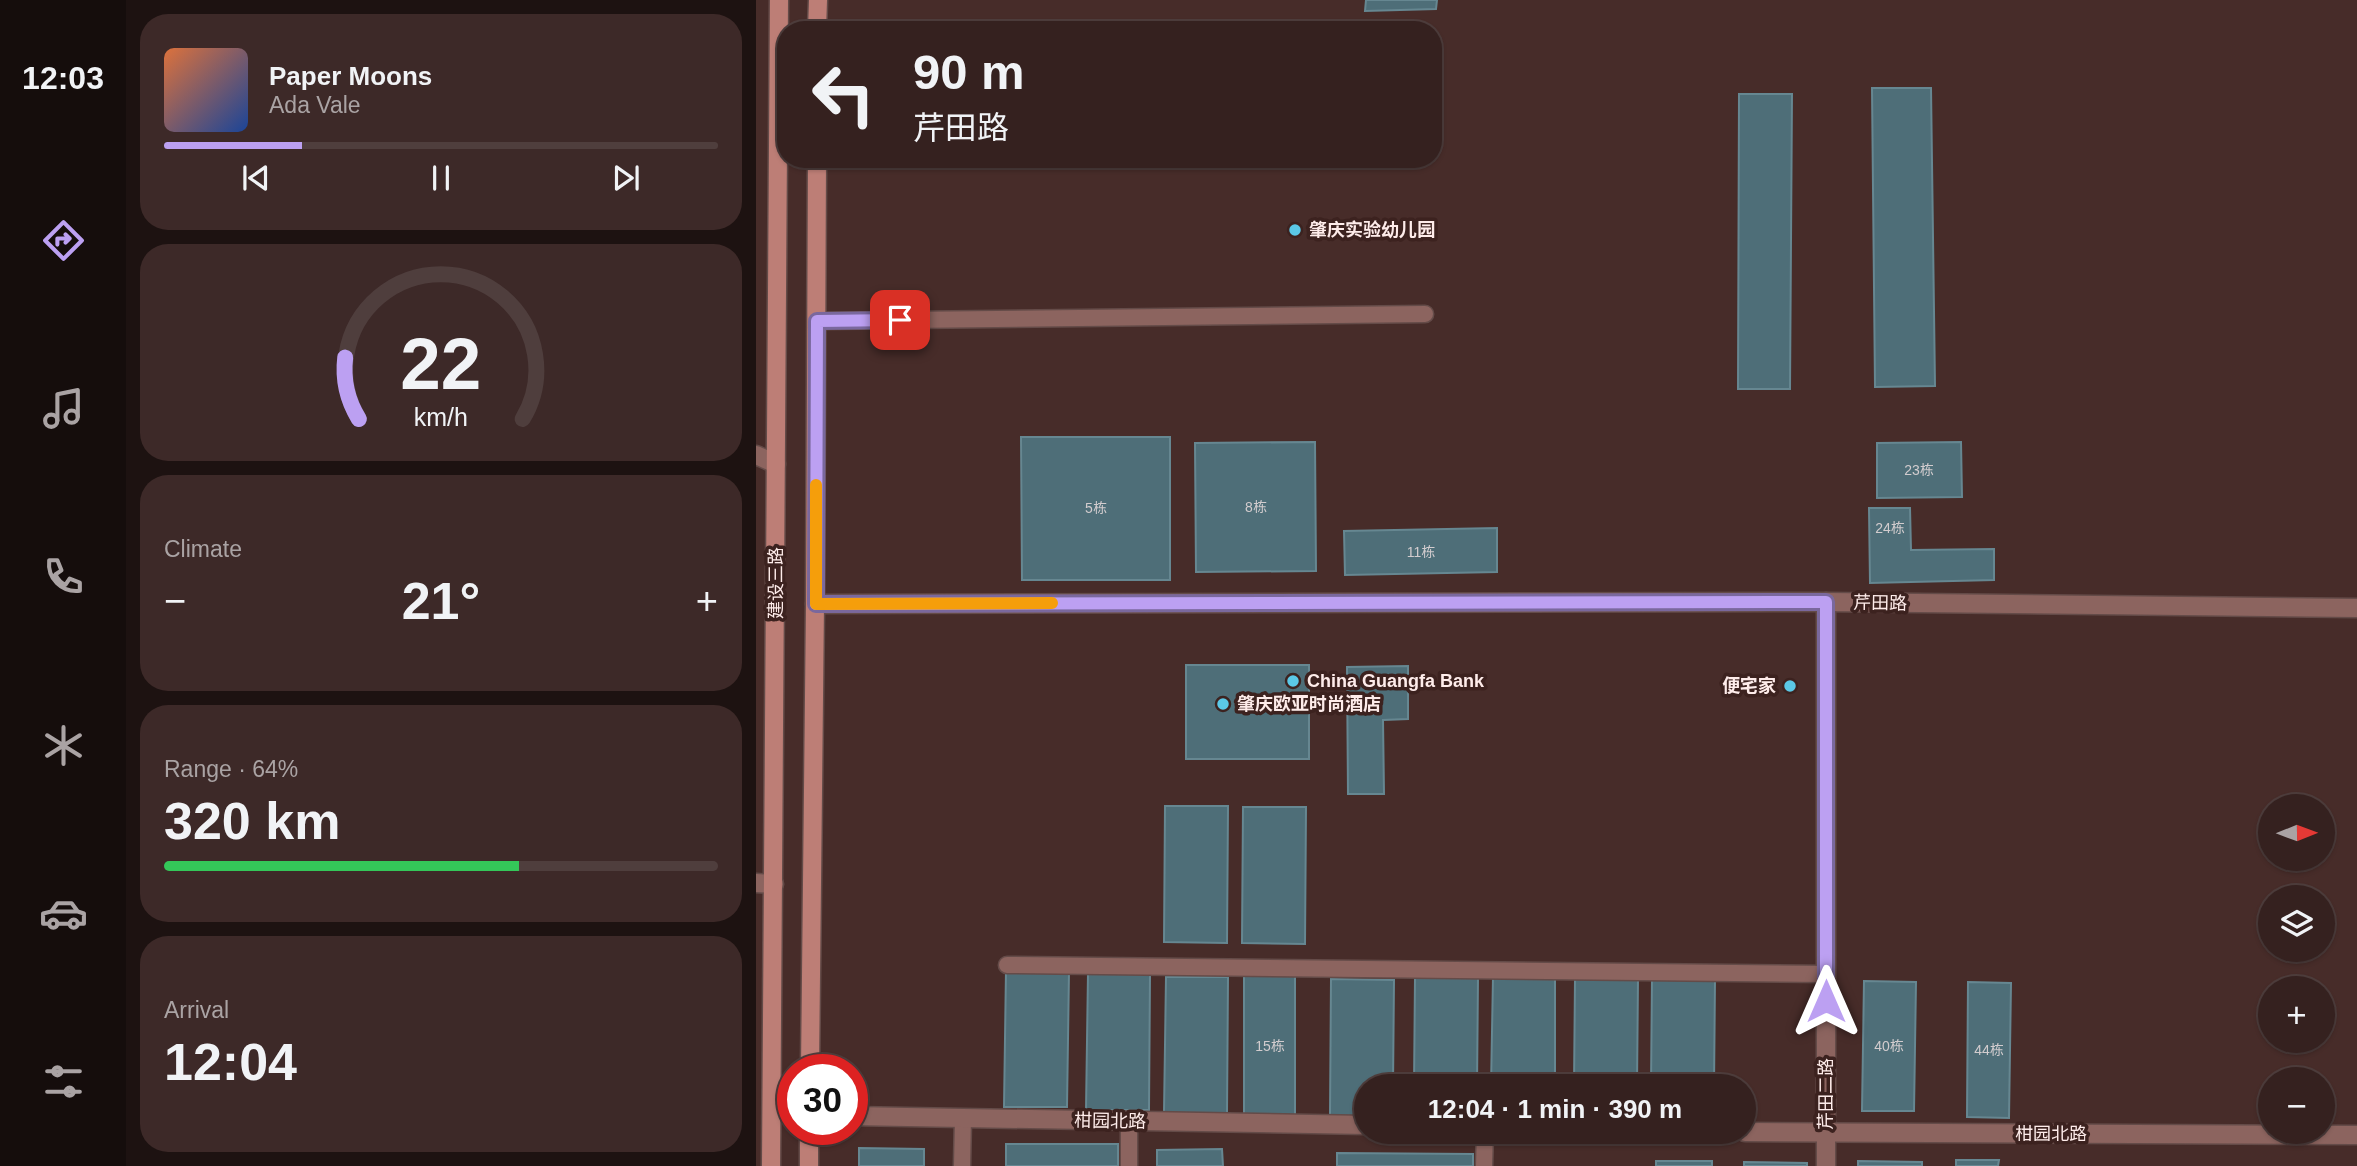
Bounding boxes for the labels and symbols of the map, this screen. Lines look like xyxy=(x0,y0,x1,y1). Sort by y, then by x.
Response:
place label: 肇庆实验幼儿园 xyxy=(1309,220,1435,240)
marker: 肇庆实验幼儿园 xyxy=(1287,222,1303,238)
pin xyxy=(870,290,930,350)
house number: 23栋 xyxy=(1904,462,1934,478)
house number: 8栋 xyxy=(1245,499,1267,515)
house number: 5栋 xyxy=(1085,500,1107,516)
house number: 24栋 xyxy=(1875,520,1905,536)
house number: 11栋 xyxy=(1407,544,1435,560)
street label: 建设三路 xyxy=(766,547,786,619)
street label: 芹田路 xyxy=(1853,593,1907,613)
place label: China Guangfa Bank xyxy=(1307,671,1485,691)
marker: China Guangfa Bank xyxy=(1285,673,1301,689)
place label: 便宅家 xyxy=(1722,676,1776,696)
marker: 便宅家 xyxy=(1782,678,1798,694)
place label: 肇庆欧亚时尚酒店 xyxy=(1237,694,1381,714)
marker: 肇庆欧亚时尚酒店 xyxy=(1215,696,1231,712)
north arrow xyxy=(2258,794,2334,872)
position arrow xyxy=(1789,964,1863,1038)
house number: 15栋 xyxy=(1255,1038,1285,1054)
house number: 40栋 xyxy=(1874,1038,1904,1054)
house number: 44栋 xyxy=(1974,1042,2004,1058)
speed limit sign: 30 xyxy=(777,1054,868,1145)
street label: 芹田二路 xyxy=(1816,1058,1836,1130)
street label: 柑园北路 xyxy=(1074,1110,1146,1132)
street label: 柑园北路 xyxy=(2015,1124,2087,1144)

